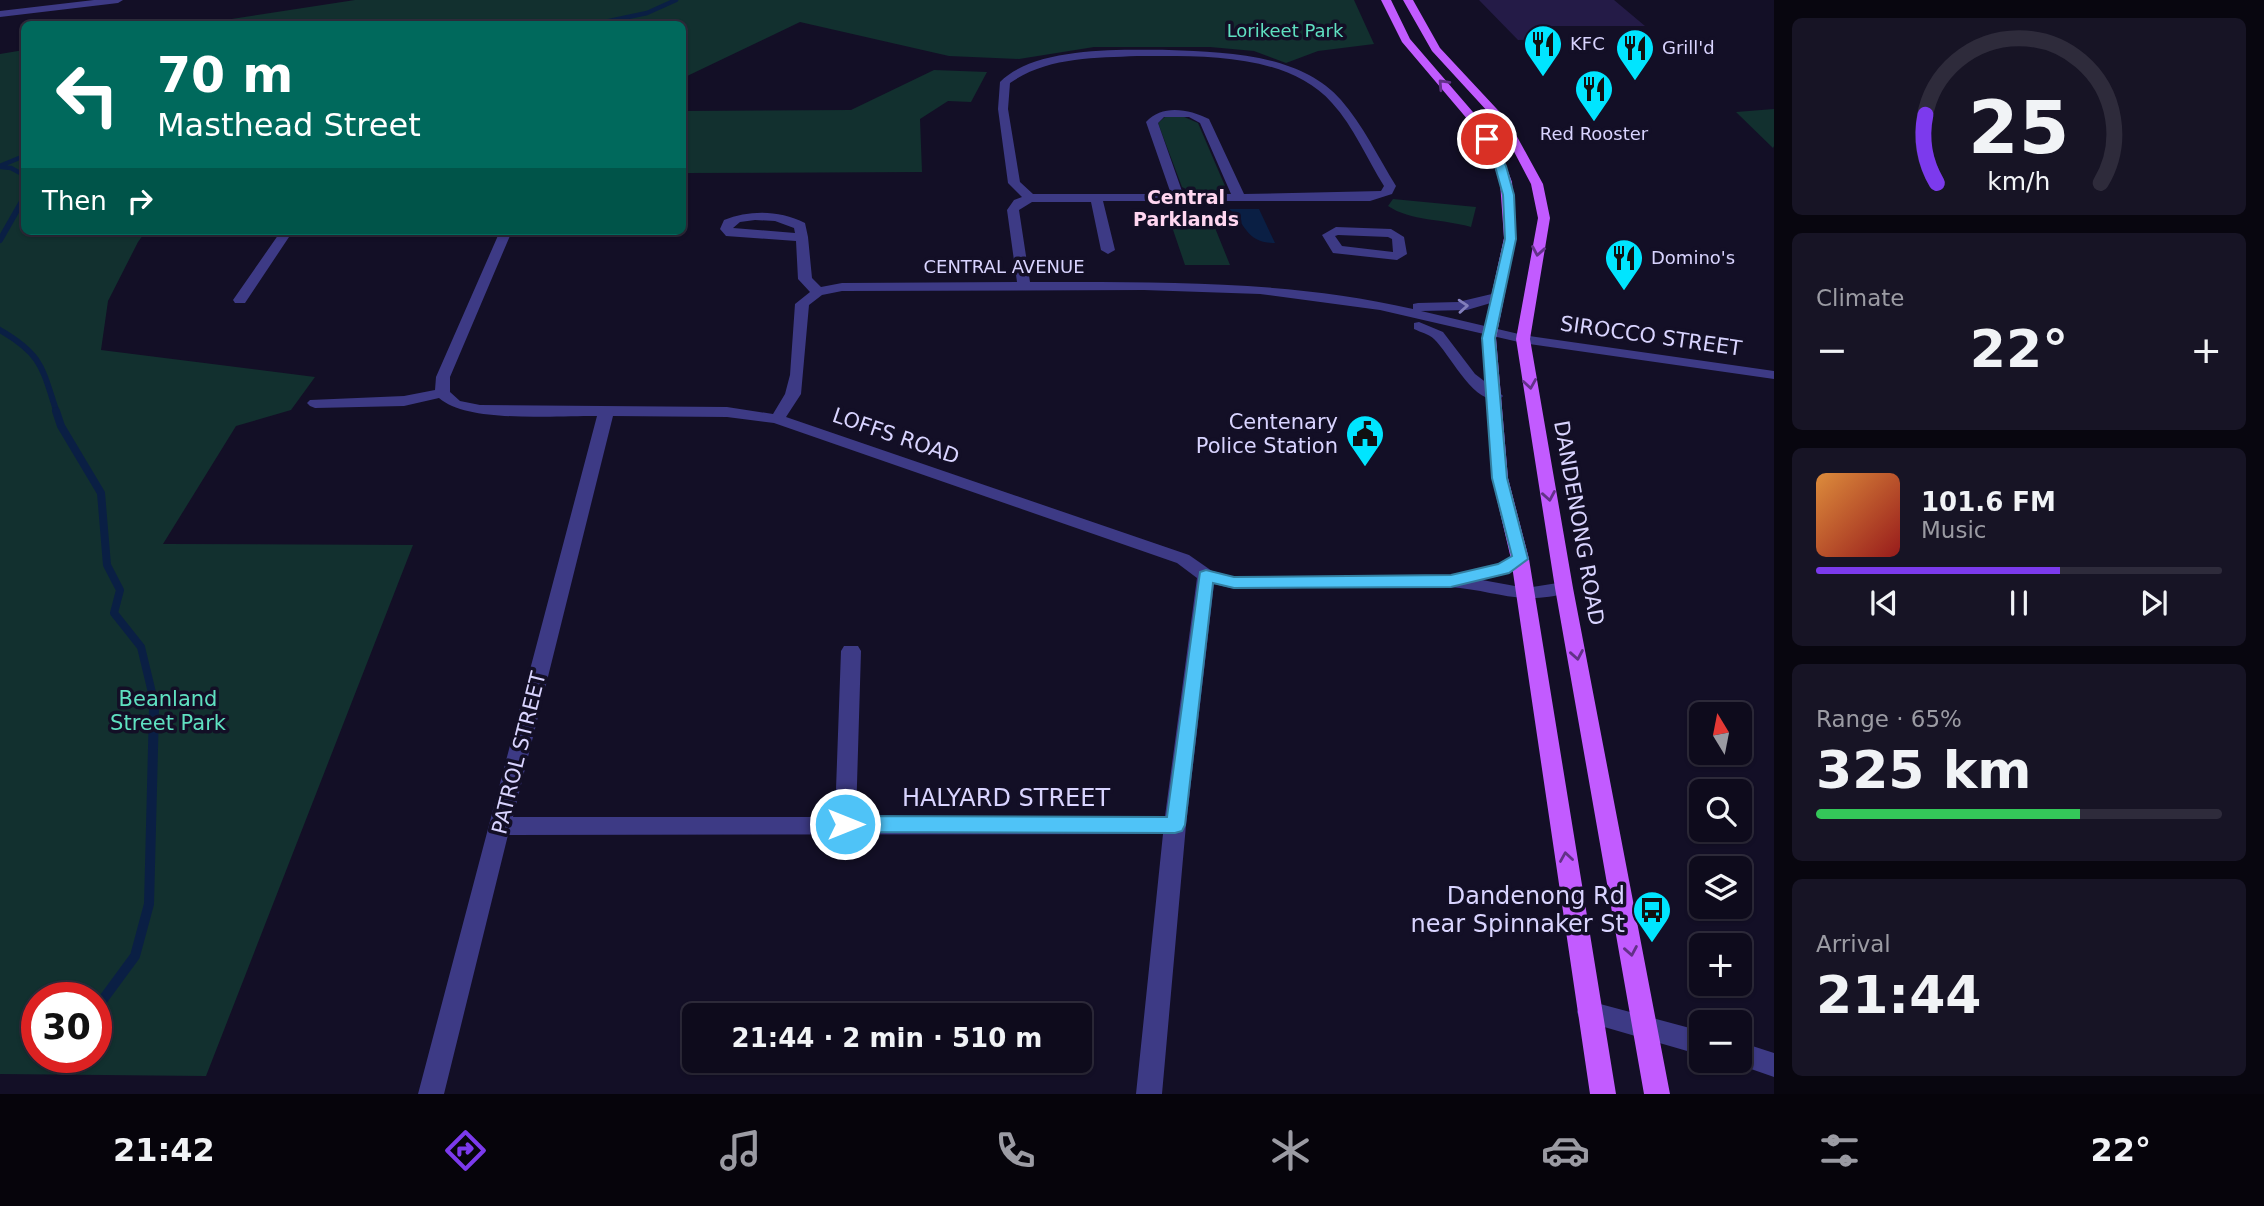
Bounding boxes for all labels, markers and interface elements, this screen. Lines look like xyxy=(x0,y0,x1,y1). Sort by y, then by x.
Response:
park label: Lorikeet Park xyxy=(1227,20,1344,41)
restaurant icon: KFC xyxy=(1522,23,1564,78)
restaurant icon: Grill'd xyxy=(1614,27,1656,82)
place label: KFC xyxy=(1570,33,1605,54)
place label: Grill'd xyxy=(1662,37,1715,58)
text: 70 m xyxy=(157,47,293,104)
icon: left xyxy=(42,49,133,140)
restaurant icon: Red Rooster xyxy=(1573,68,1615,123)
one-way arrow xyxy=(1439,79,1452,92)
text: 25 xyxy=(1968,85,2070,170)
text: Masthead Street xyxy=(157,106,421,144)
pin xyxy=(1457,109,1517,169)
icon: arrive xyxy=(1468,120,1506,158)
place label: Red Rooster xyxy=(1540,123,1649,144)
text: km/h xyxy=(1987,166,2051,195)
icon: right xyxy=(121,182,159,220)
text: Then xyxy=(42,186,107,216)
district label: Central Parklands xyxy=(1133,186,1239,230)
restaurant icon: Domino's xyxy=(1603,237,1645,292)
one-way arrow xyxy=(1531,245,1546,257)
place label: Domino's xyxy=(1651,247,1735,268)
street label: CENTRAL AVENUE xyxy=(923,256,1085,277)
text: Climate xyxy=(1816,285,1905,311)
one-way arrow xyxy=(1458,299,1469,314)
street label: SIROCCO STREET xyxy=(1559,311,1744,361)
text: 22° xyxy=(1970,319,2068,379)
text: − xyxy=(1816,328,1848,372)
text: + xyxy=(2190,328,2222,372)
one-way arrow xyxy=(1522,378,1537,389)
street label: LOFFS ROAD xyxy=(829,403,963,469)
place label: Centenary Police Station xyxy=(1196,410,1338,458)
public building icon: Centenary Police Station xyxy=(1344,413,1386,468)
street label: DANDENONG ROAD xyxy=(1549,419,1609,627)
text: 101.6 FM xyxy=(1921,487,2056,517)
one-way arrow xyxy=(1541,490,1556,502)
text: Music xyxy=(1921,517,1986,543)
icon: previous xyxy=(1865,584,1903,622)
icon: pause xyxy=(2000,584,2038,622)
icon: next xyxy=(2135,584,2173,622)
one-way arrow xyxy=(1568,649,1583,661)
street label: PATROL STREET xyxy=(487,669,551,837)
park label: Beanland Street Park xyxy=(110,687,227,735)
north arrow xyxy=(1689,702,1752,765)
map controls xyxy=(1689,702,1752,1073)
text: Range · 65% xyxy=(1816,706,1962,732)
text: 325 km xyxy=(1816,740,2031,800)
button: search xyxy=(1689,779,1752,842)
street label: HALYARD STREET xyxy=(902,784,1110,812)
position arrow xyxy=(808,787,882,861)
one-way arrow xyxy=(1559,851,1574,863)
button: layers xyxy=(1689,856,1752,919)
place label: Dandenong Rd near Spinnaker St xyxy=(1411,882,1625,938)
bus stop icon: Dandenong Rd near Spinnaker St xyxy=(1631,889,1673,944)
text: Arrival xyxy=(1816,931,1891,957)
button: + xyxy=(1689,933,1752,996)
one-way arrow xyxy=(1623,945,1638,957)
text: 21:44 xyxy=(1816,965,1982,1025)
speed limit sign: 30 xyxy=(21,982,112,1073)
button: − xyxy=(1689,1010,1752,1073)
text: 21:44 · 2 min · 510 m xyxy=(732,1023,1042,1053)
icon: directions xyxy=(441,1126,490,1175)
icon: music xyxy=(716,1126,765,1175)
icon: phone xyxy=(991,1126,1040,1175)
icon: climate xyxy=(1266,1126,1315,1175)
icon: car xyxy=(1541,1126,1590,1175)
icon: filters xyxy=(1815,1126,1864,1175)
text: 21:42 xyxy=(113,1131,215,1169)
text: 22° xyxy=(2090,1131,2151,1169)

